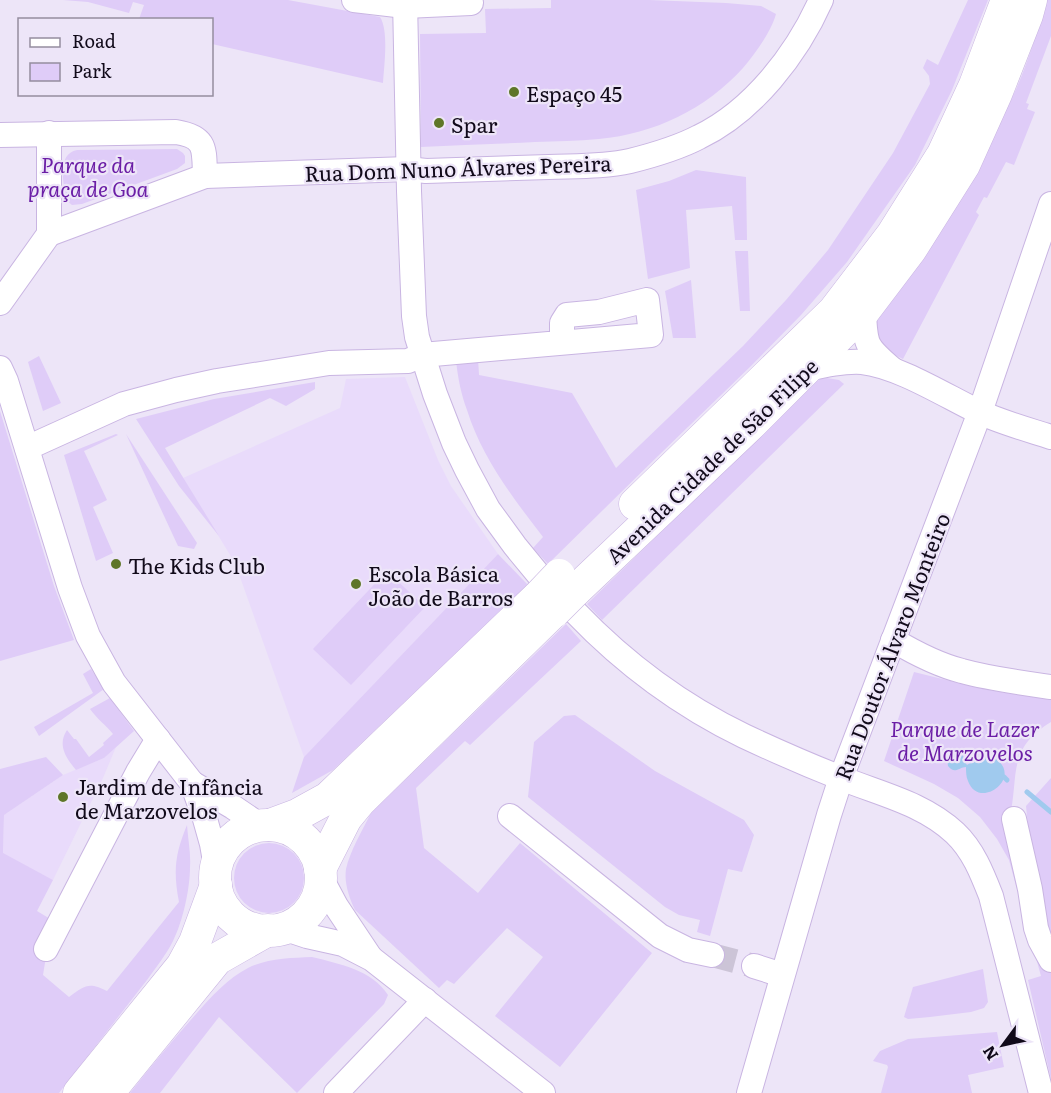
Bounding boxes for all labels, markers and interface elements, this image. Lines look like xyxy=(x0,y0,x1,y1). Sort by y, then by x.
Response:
legend xyxy=(18,18,213,96)
text: Road xyxy=(72,27,116,54)
text: Park xyxy=(72,57,113,84)
place label: Espaço 45 xyxy=(526,77,622,108)
marker: Espaço 45 xyxy=(507,85,521,99)
place label: Spar xyxy=(451,108,498,139)
marker: Spar xyxy=(432,116,446,130)
street label: Rua Dom Nuno Álvares Pereira xyxy=(304,146,613,188)
park label: Parque da praça de Goa xyxy=(28,148,148,203)
street label: Avenida Cidade de São Filipe xyxy=(598,350,824,570)
street label: Rua Doutor Álvaro Monteiro xyxy=(826,508,956,784)
place label: The Kids Club xyxy=(128,549,265,580)
marker: The Kids Club xyxy=(109,557,123,571)
place label: Escola Básica João de Barros xyxy=(368,557,513,612)
marker: Escola Básica João de Barros xyxy=(349,577,363,591)
park label: Parque de Lazer de Marzovelos xyxy=(890,712,1040,767)
place label: Jardim de Infância de Marzovelos xyxy=(75,770,264,825)
marker: Jardim de Infância de Marzovelos xyxy=(56,790,70,804)
north arrow xyxy=(973,1015,1033,1075)
text: N xyxy=(976,1042,1003,1066)

